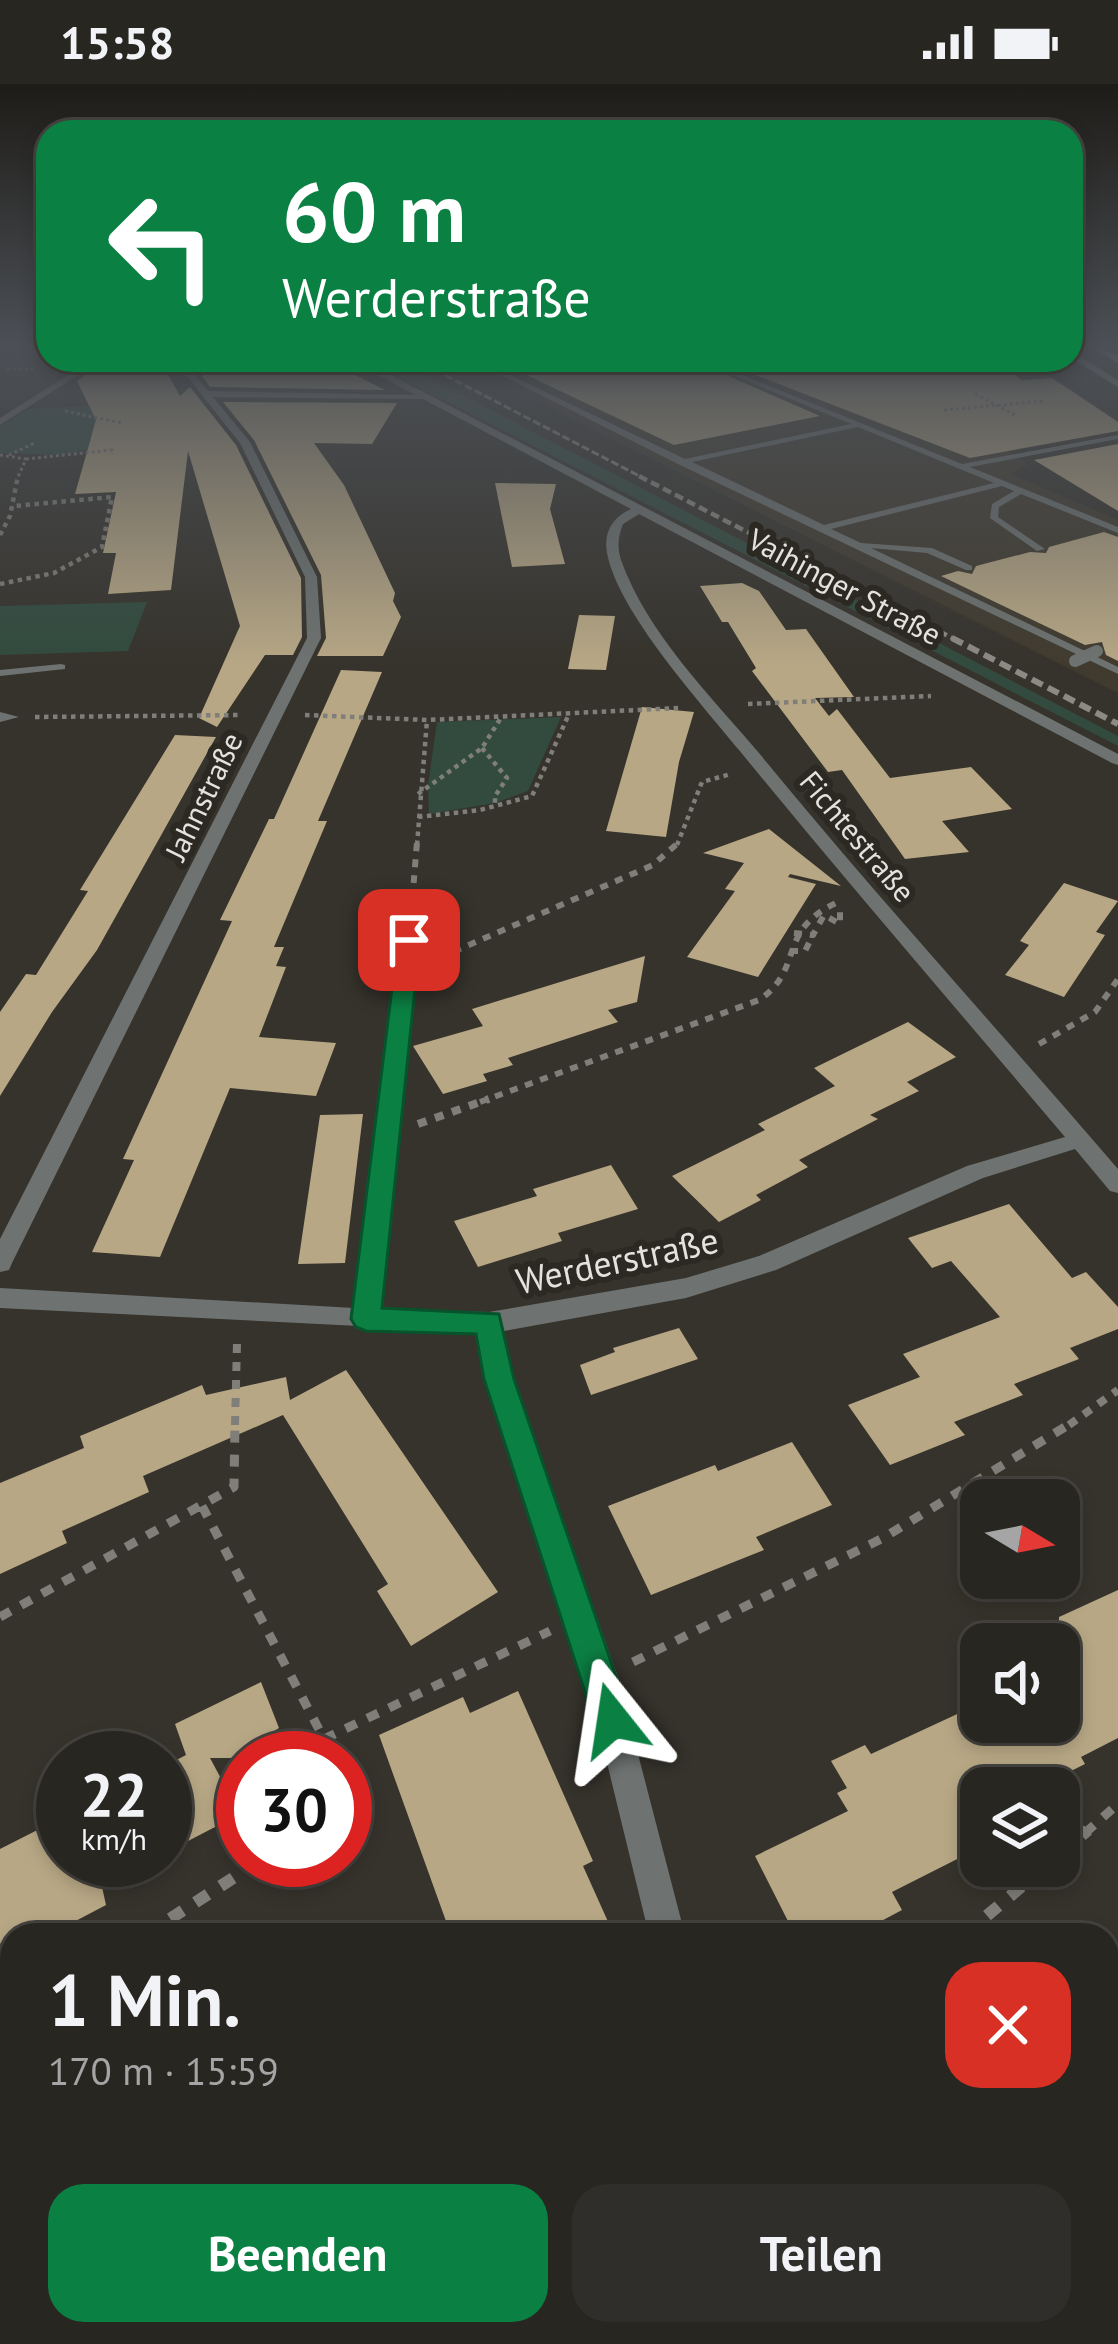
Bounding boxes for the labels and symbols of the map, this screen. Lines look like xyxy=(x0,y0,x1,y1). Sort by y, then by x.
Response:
street label: Vaihinger Straße xyxy=(741,518,948,653)
street label: Jahnstraße xyxy=(154,726,251,868)
street label: Fichtestraße xyxy=(792,762,924,910)
pin xyxy=(358,889,460,991)
street label: Werderstraße xyxy=(511,1216,723,1304)
north arrow xyxy=(960,1479,1080,1599)
position arrow xyxy=(550,1657,676,1783)
speed limit sign: 30 xyxy=(216,1731,372,1887)

